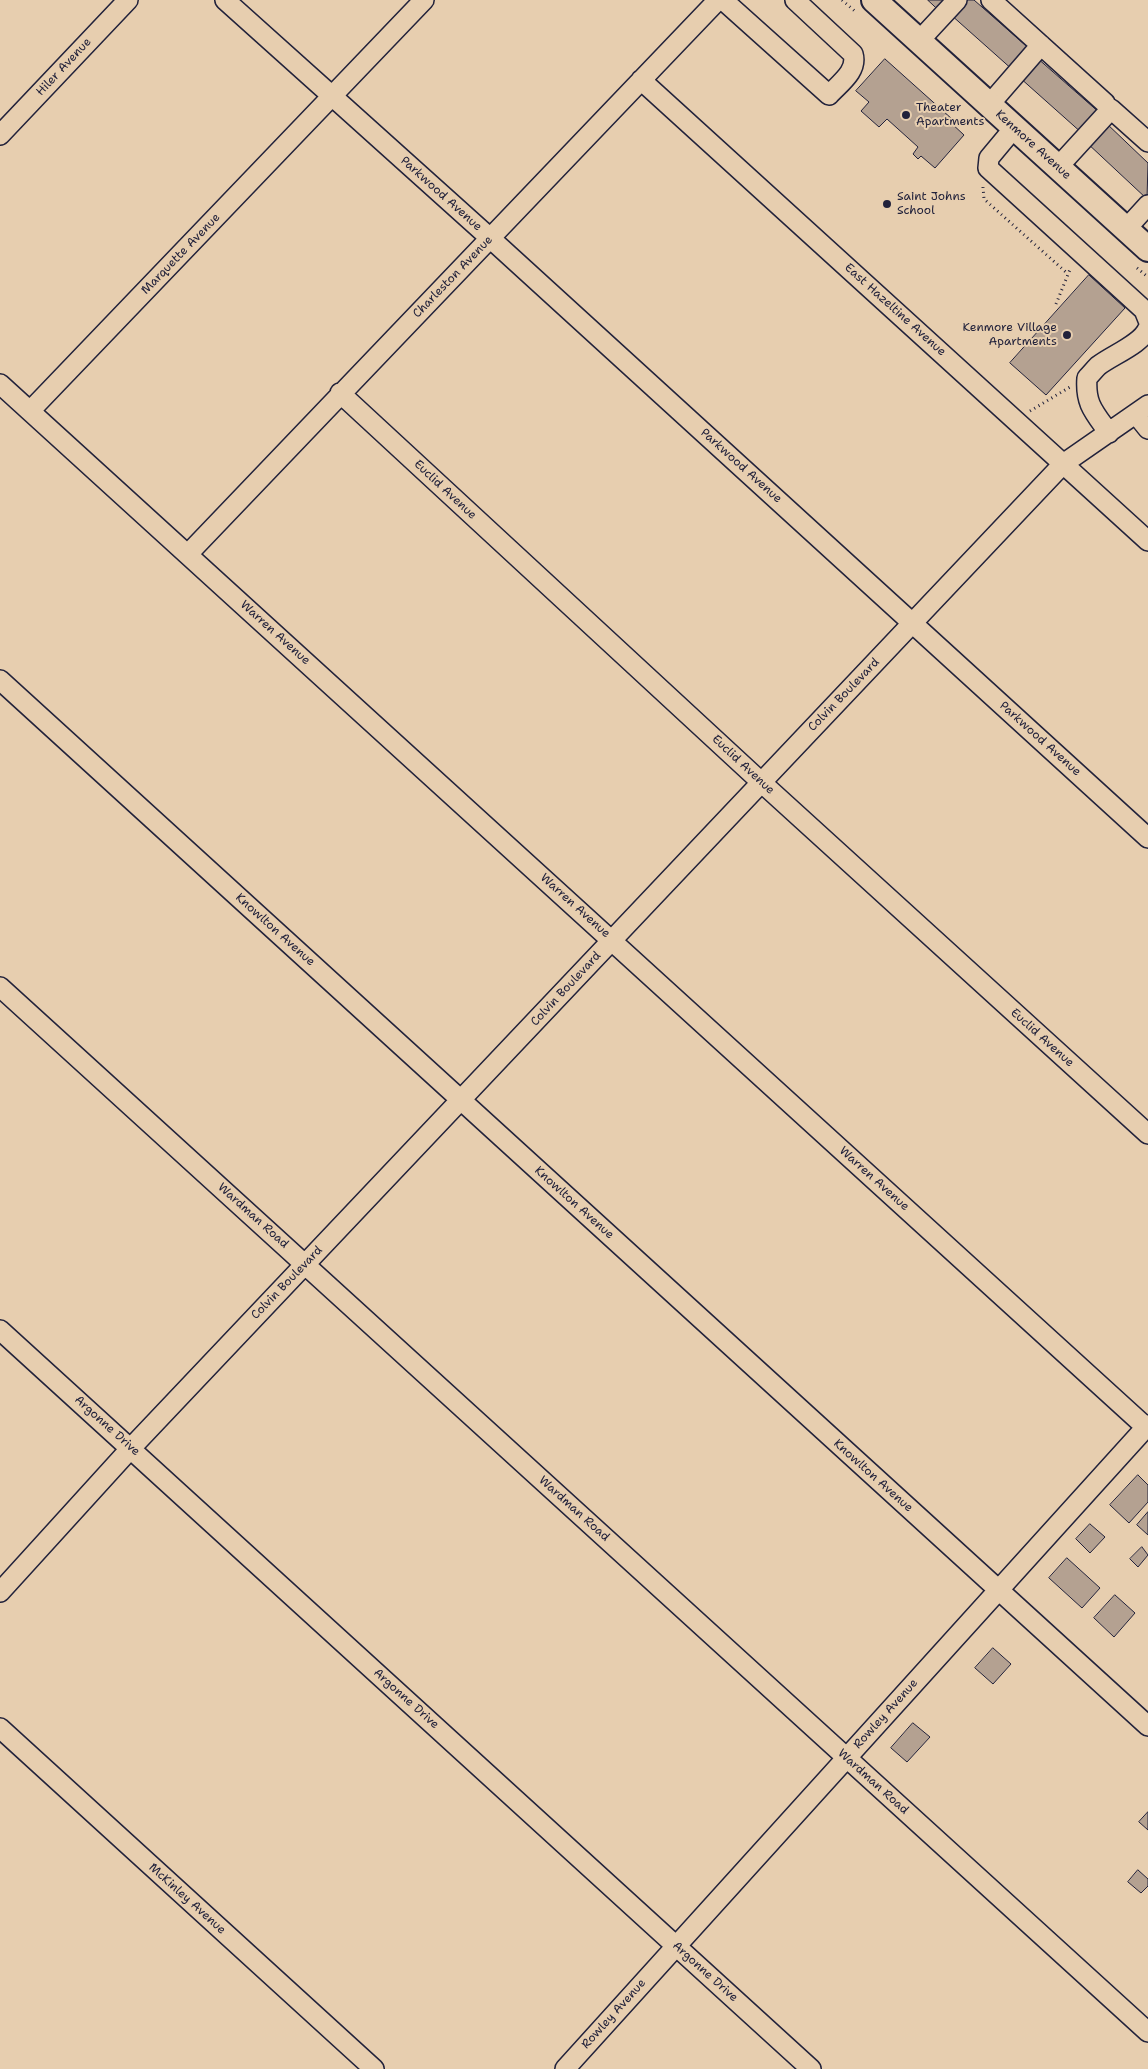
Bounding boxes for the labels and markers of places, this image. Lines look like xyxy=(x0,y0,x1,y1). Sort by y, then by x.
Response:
place label: Theater Apartments xyxy=(916,101,985,129)
marker: Theater Apartments xyxy=(900,109,912,121)
place label: Saint Johns School xyxy=(897,190,966,218)
marker: Saint Johns School xyxy=(881,198,893,210)
place label: Kenmore Village Apartments xyxy=(962,321,1057,349)
marker: Kenmore Village Apartments xyxy=(1061,329,1073,341)

